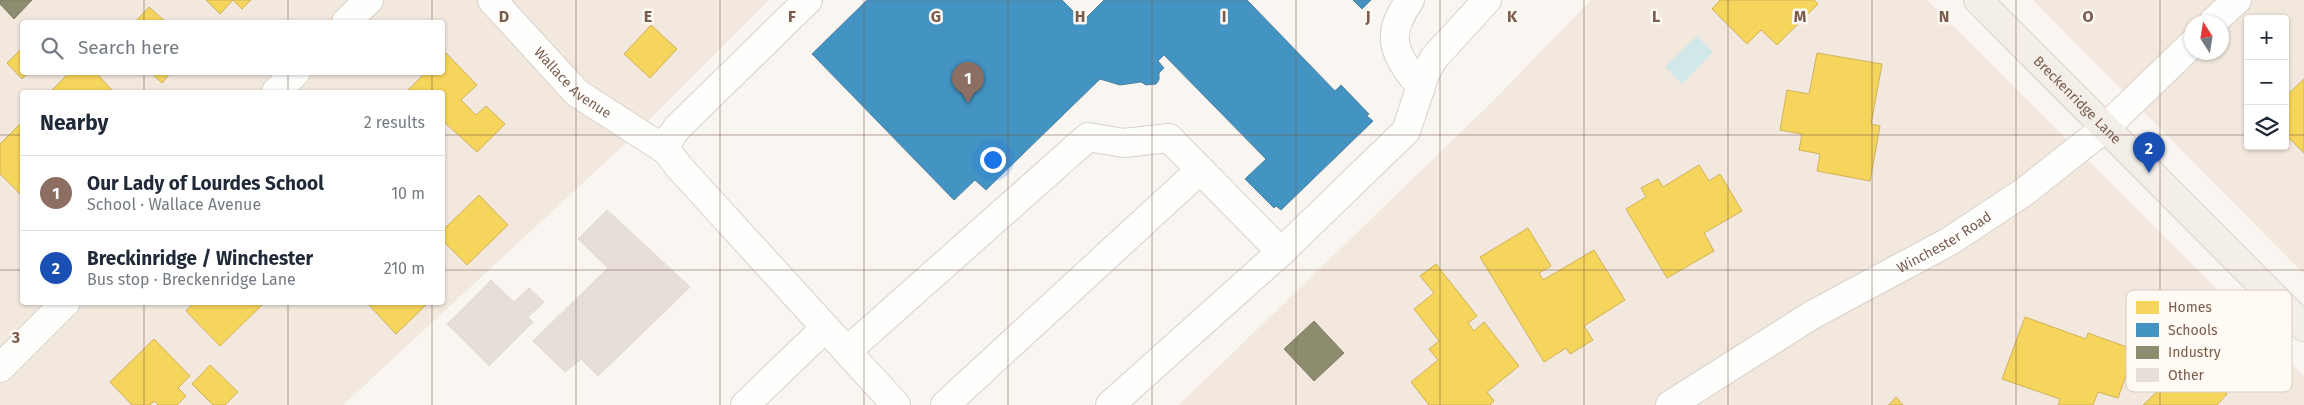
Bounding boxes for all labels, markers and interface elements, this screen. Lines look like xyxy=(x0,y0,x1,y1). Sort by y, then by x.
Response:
text: D xyxy=(499,7,509,26)
text: E xyxy=(644,7,652,26)
text: F xyxy=(788,7,796,26)
text: G xyxy=(931,7,941,26)
text: H xyxy=(1075,7,1085,26)
text: I xyxy=(1222,7,1226,26)
text: J xyxy=(1364,7,1371,26)
text: K xyxy=(1507,7,1518,26)
text: L xyxy=(1652,7,1660,26)
text: M xyxy=(1794,7,1807,26)
text: N xyxy=(1939,7,1949,26)
text: O xyxy=(2082,7,2094,26)
north arrow xyxy=(2184,15,2229,60)
map controls xyxy=(2244,15,2289,150)
button: + xyxy=(2244,15,2289,60)
search box xyxy=(20,20,445,75)
icon: search xyxy=(38,34,66,62)
text: Search here xyxy=(78,36,179,59)
street label: Wallace Avenue xyxy=(531,43,615,121)
street label: Breckenridge Lane xyxy=(2030,52,2125,147)
button: − xyxy=(2244,60,2289,105)
pin: 1 xyxy=(952,62,984,103)
button: layers xyxy=(2244,105,2289,150)
text: Nearby xyxy=(40,110,108,136)
text: 2 results xyxy=(364,113,425,132)
pin: 2 xyxy=(2133,132,2165,173)
your location xyxy=(980,147,1006,173)
text: Our Lady of Lourdes School xyxy=(87,172,324,195)
text: 1 xyxy=(52,184,60,203)
text: 10 m xyxy=(391,184,425,203)
text: School · Wallace Avenue xyxy=(87,195,261,214)
street label: Winchester Road xyxy=(1894,208,1994,276)
text: Breckinridge / Winchester xyxy=(87,247,313,270)
text: 2 xyxy=(52,259,60,278)
text: 210 m xyxy=(384,259,425,278)
text: Bus stop · Breckenridge Lane xyxy=(87,270,296,289)
legend xyxy=(2126,290,2292,392)
text: Homes xyxy=(2168,299,2212,316)
text: Schools xyxy=(2168,322,2218,339)
text: 3 xyxy=(11,328,20,347)
text: Industry xyxy=(2168,344,2221,361)
text: Other xyxy=(2168,367,2205,384)

